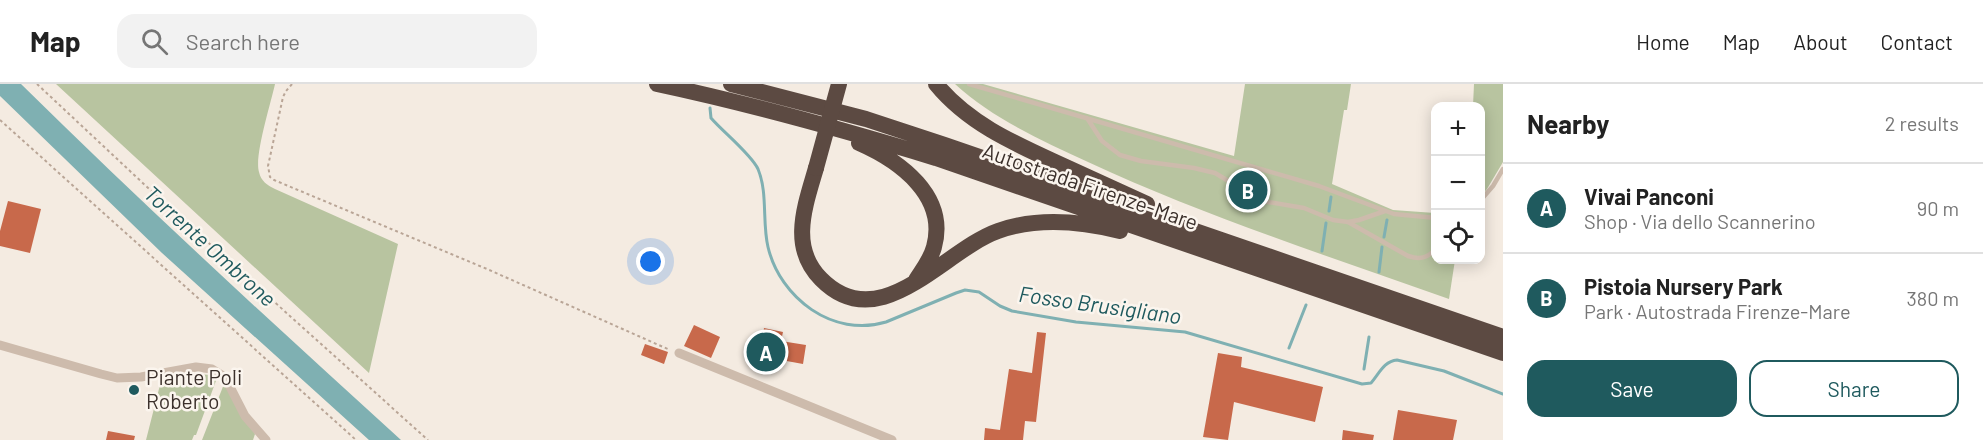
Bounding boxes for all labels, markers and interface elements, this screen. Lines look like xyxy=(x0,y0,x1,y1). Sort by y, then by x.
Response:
search box xyxy=(117,14,537,68)
text: Map xyxy=(30,24,81,58)
icon: search xyxy=(138,25,171,58)
text: Search here xyxy=(186,28,300,54)
text: Home xyxy=(1636,29,1690,54)
text: Map xyxy=(1723,29,1760,54)
text: About xyxy=(1793,29,1848,54)
text: Contact xyxy=(1881,29,1953,54)
map controls xyxy=(1431,102,1485,264)
button: + xyxy=(1431,102,1485,156)
text: Nearby xyxy=(1527,108,1609,139)
text: 2 results xyxy=(1885,111,1959,135)
street label: Autostrada Firenze-Mare xyxy=(980,137,1201,234)
button: − xyxy=(1431,156,1485,210)
pin: B xyxy=(1228,168,1268,212)
water label: Torrente Ombrone xyxy=(139,179,282,311)
text: Vivai Panconi xyxy=(1584,183,1714,209)
text: A xyxy=(1540,196,1553,220)
text: 90 m xyxy=(1917,196,1959,220)
text: Shop · Via dello Scannerino xyxy=(1584,209,1816,233)
button: locate xyxy=(1431,210,1485,264)
your location xyxy=(636,247,665,276)
text: Pistoia Nursery Park xyxy=(1584,273,1783,299)
water label: Fosso Brusigliano xyxy=(1017,280,1183,328)
text: B xyxy=(1540,286,1553,310)
text: 380 m xyxy=(1906,286,1959,310)
text: Park · Autostrada Firenze-Mare xyxy=(1584,299,1851,323)
pin: A xyxy=(746,330,786,374)
button: Save xyxy=(1527,360,1737,417)
button: Share xyxy=(1749,360,1959,417)
place label: Piante Poli Roberto xyxy=(146,364,242,413)
marker: Piante Poli Roberto xyxy=(127,383,141,397)

